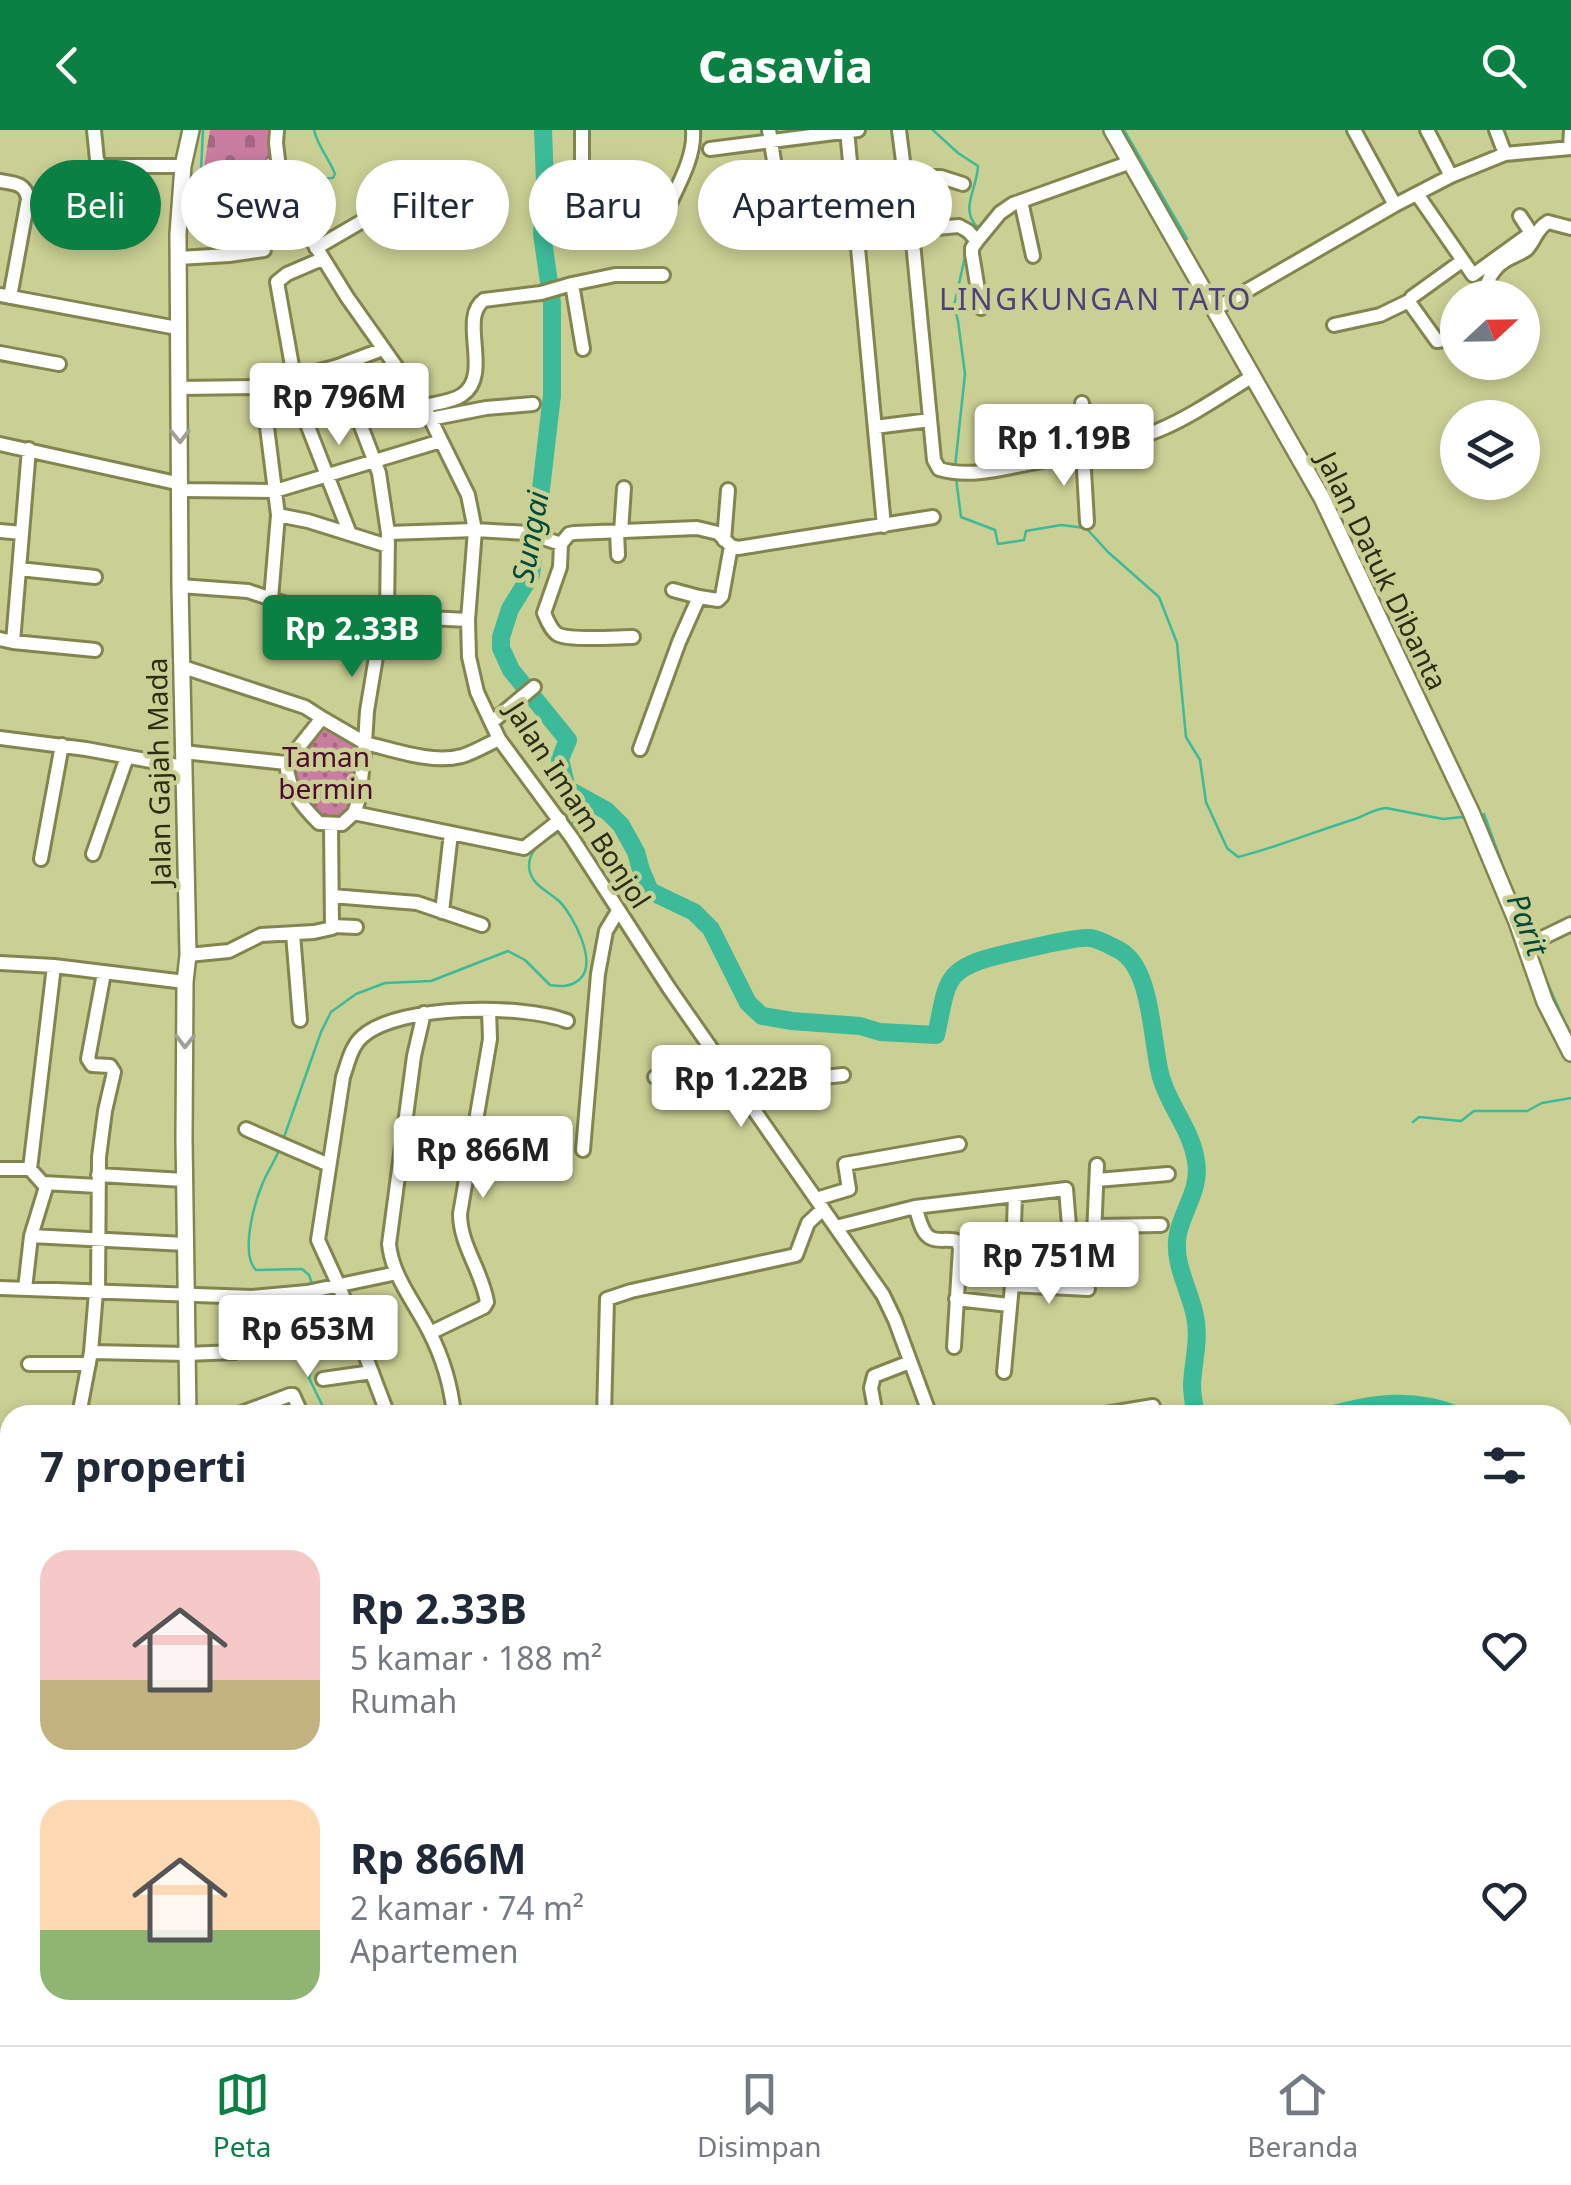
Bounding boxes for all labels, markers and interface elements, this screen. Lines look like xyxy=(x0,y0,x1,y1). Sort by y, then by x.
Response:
text: Casavia xyxy=(698,35,873,96)
icon: back xyxy=(40,38,95,93)
icon: search xyxy=(1476,38,1531,93)
chip: Beli xyxy=(30,160,161,250)
chip: Sewa xyxy=(181,160,336,250)
chip: Filter xyxy=(356,160,509,250)
chip: Baru xyxy=(529,160,678,250)
chip: Apartemen xyxy=(698,160,952,250)
district label: LINGKUNGAN TATO xyxy=(939,278,1253,319)
north arrow xyxy=(1440,280,1540,380)
map controls xyxy=(1440,280,1540,500)
pin: Rp 796M xyxy=(247,363,431,448)
text: Rp 796M xyxy=(272,374,406,417)
button: layers xyxy=(1440,400,1540,500)
pin: Rp 1.19B xyxy=(961,404,1167,489)
text: Rp 1.19B xyxy=(997,415,1131,458)
one-way arrow xyxy=(169,430,191,445)
street label: Jalan Datuk Dibanta xyxy=(1307,443,1457,696)
water label: Sungai xyxy=(501,487,558,586)
pin: Rp 2.33B xyxy=(249,595,455,680)
text: Rp 2.33B xyxy=(285,606,419,649)
street label: Jalan Gajah Mada xyxy=(137,657,179,890)
street label: Jalan Imam Bonjol xyxy=(496,691,660,915)
park label: Taman bermin xyxy=(278,737,374,807)
water label: Parit xyxy=(1498,887,1559,963)
one-way arrow xyxy=(174,1033,195,1049)
pin: Rp 1.22B xyxy=(638,1045,844,1130)
text: Rp 1.22B xyxy=(674,1056,808,1099)
pin: Rp 866M xyxy=(391,1116,575,1201)
text: Rp 866M xyxy=(416,1127,550,1170)
pin: Rp 751M xyxy=(957,1222,1141,1307)
text: Rp 751M xyxy=(982,1233,1116,1276)
pin: Rp 653M xyxy=(216,1295,400,1380)
text: Rp 653M xyxy=(241,1306,375,1349)
text: 7 properti xyxy=(40,1437,247,1494)
icon: filters xyxy=(1477,1438,1532,1493)
text: Rp 2.33B xyxy=(350,1579,527,1636)
icon: home xyxy=(120,1590,240,1710)
icon: heart xyxy=(1477,1623,1532,1678)
text: 5 kamar · 188 m² xyxy=(350,1636,602,1679)
text: Rumah xyxy=(350,1679,457,1722)
text: Rp 866M xyxy=(350,1829,527,1886)
icon: home xyxy=(120,1840,240,1960)
icon: heart xyxy=(1477,1873,1532,1928)
text: 2 kamar · 74 m² xyxy=(350,1886,584,1929)
text: Apartemen xyxy=(350,1929,519,1972)
tab: Peta xyxy=(213,2067,271,2165)
tab: Disimpan xyxy=(697,2067,822,2165)
tab: Beranda xyxy=(1247,2067,1358,2165)

